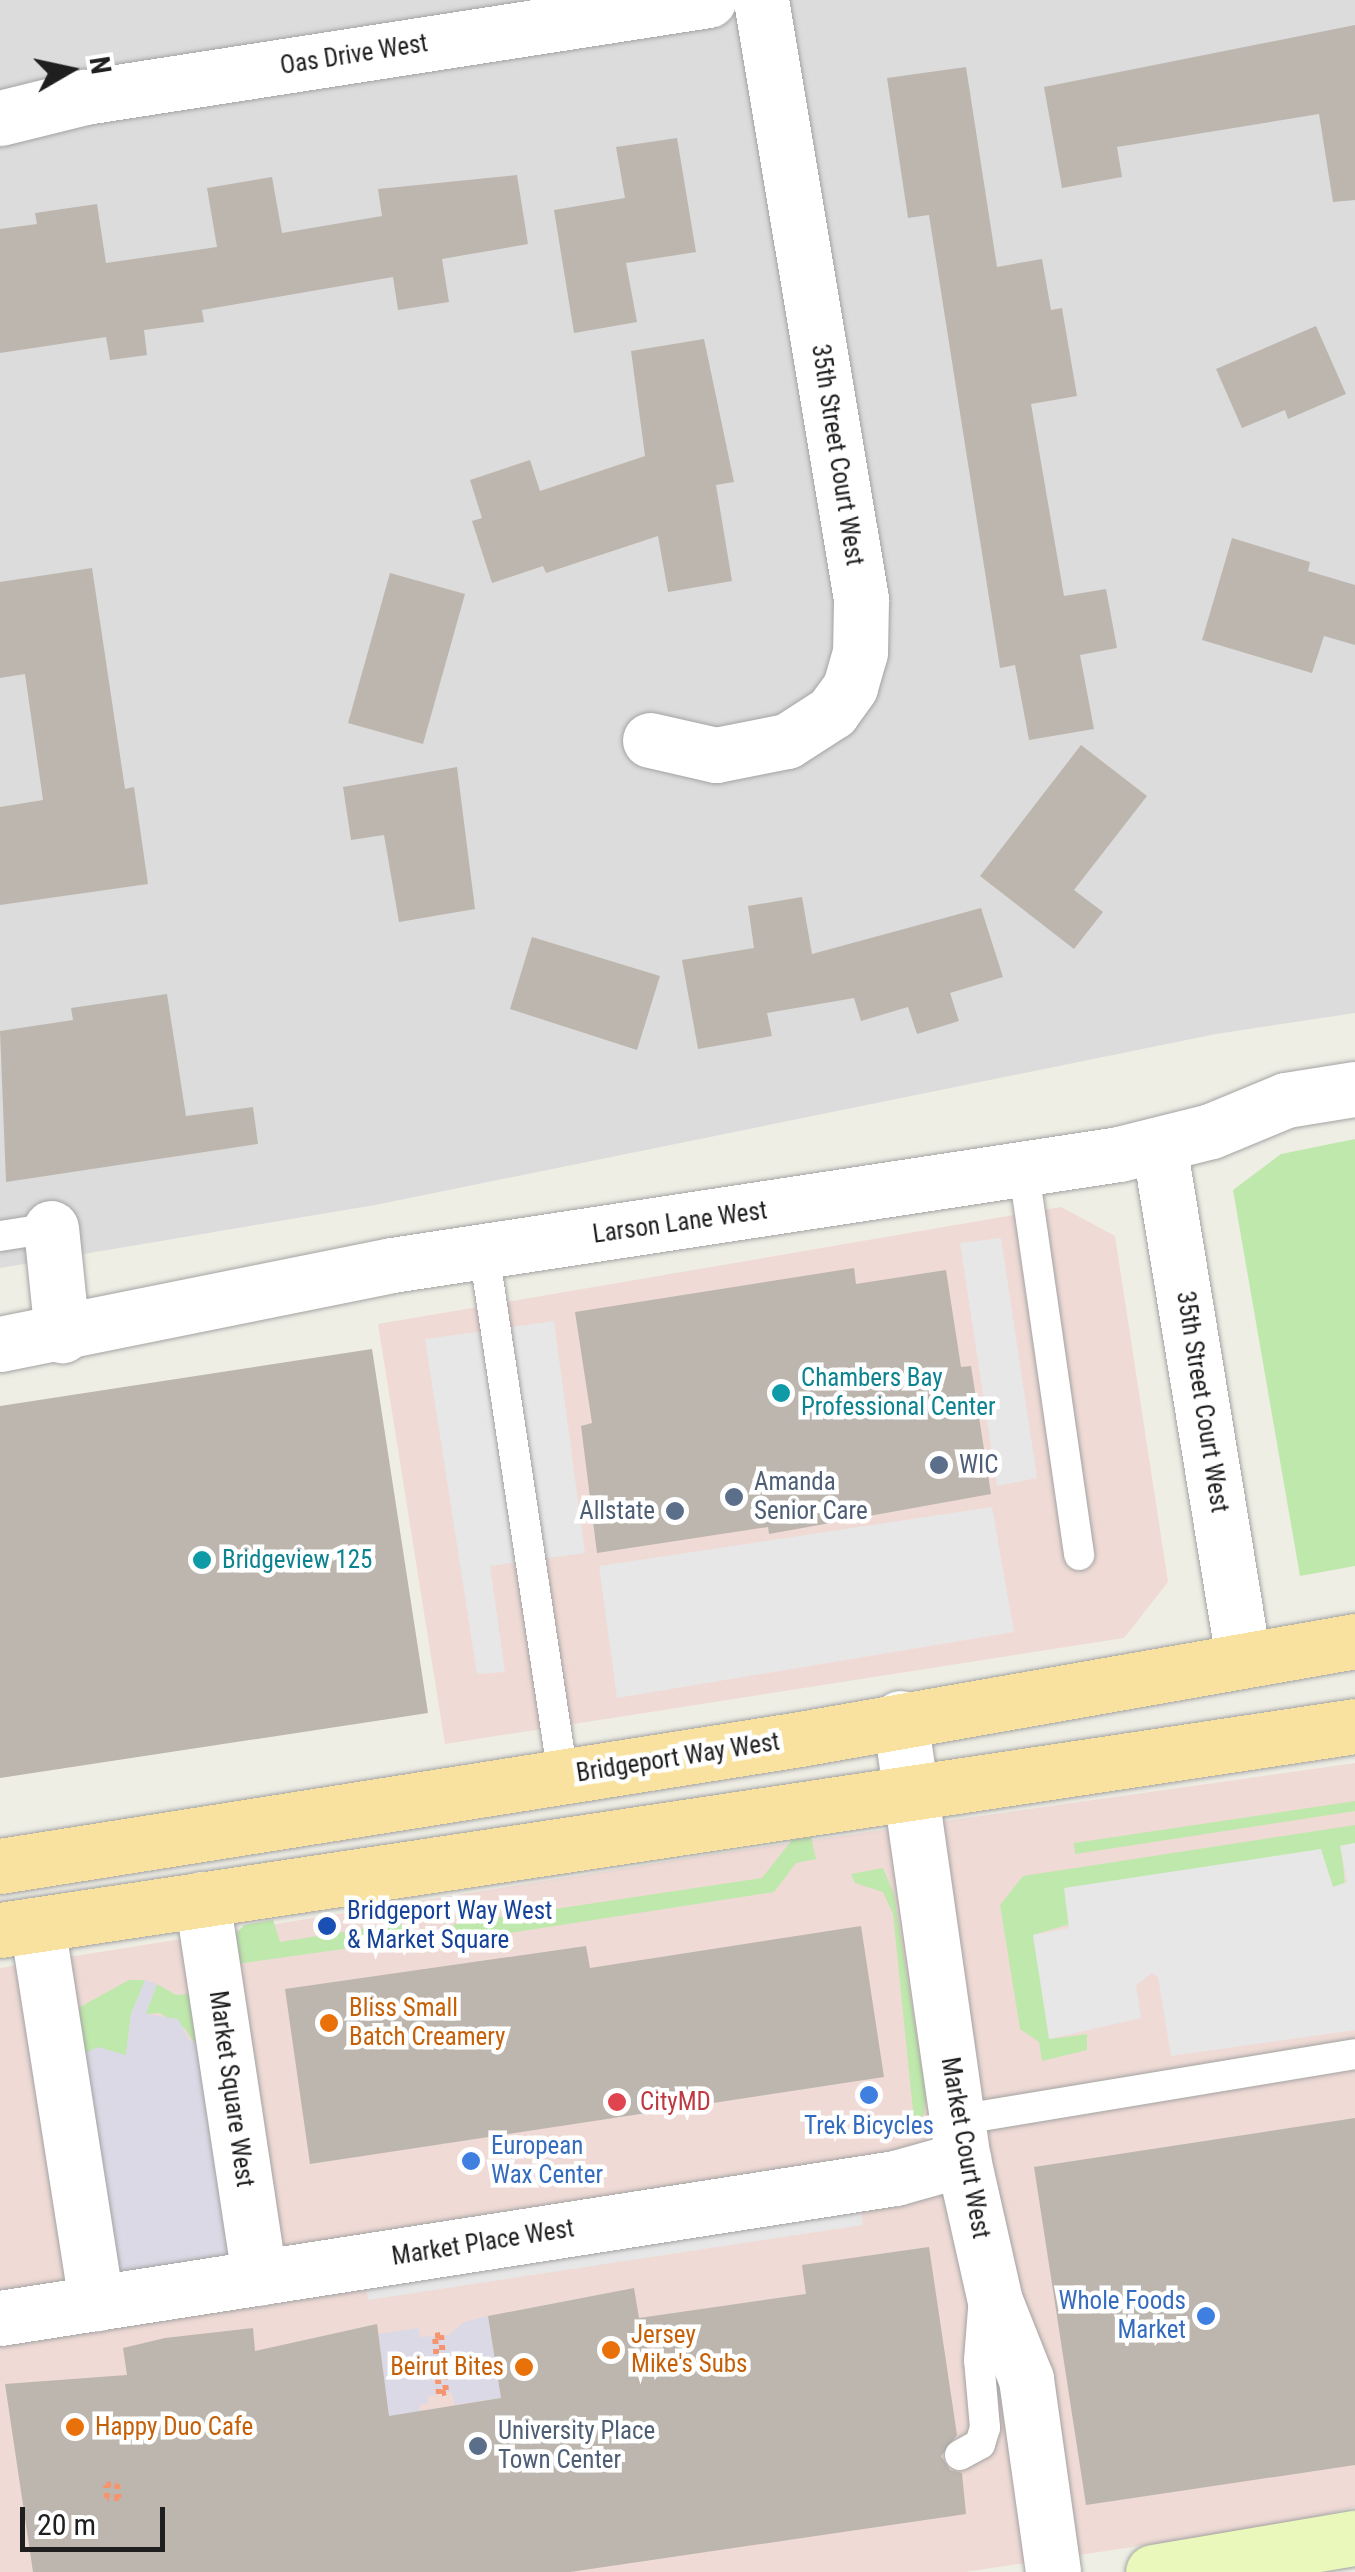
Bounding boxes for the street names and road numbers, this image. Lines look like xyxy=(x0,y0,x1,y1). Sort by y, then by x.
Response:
street label: Oas Drive West xyxy=(278,29,430,81)
street label: 35th Street Court West xyxy=(805,342,869,568)
street label: Larson Lane West xyxy=(591,1196,769,1250)
street label: 35th Street Court West xyxy=(1170,1289,1234,1515)
street label: Bridgeport Way West xyxy=(574,1727,782,1789)
street label: Market Square West xyxy=(202,1989,260,2189)
street label: Market Court West xyxy=(934,2055,996,2241)
street label: Market Place West xyxy=(390,2214,576,2272)

